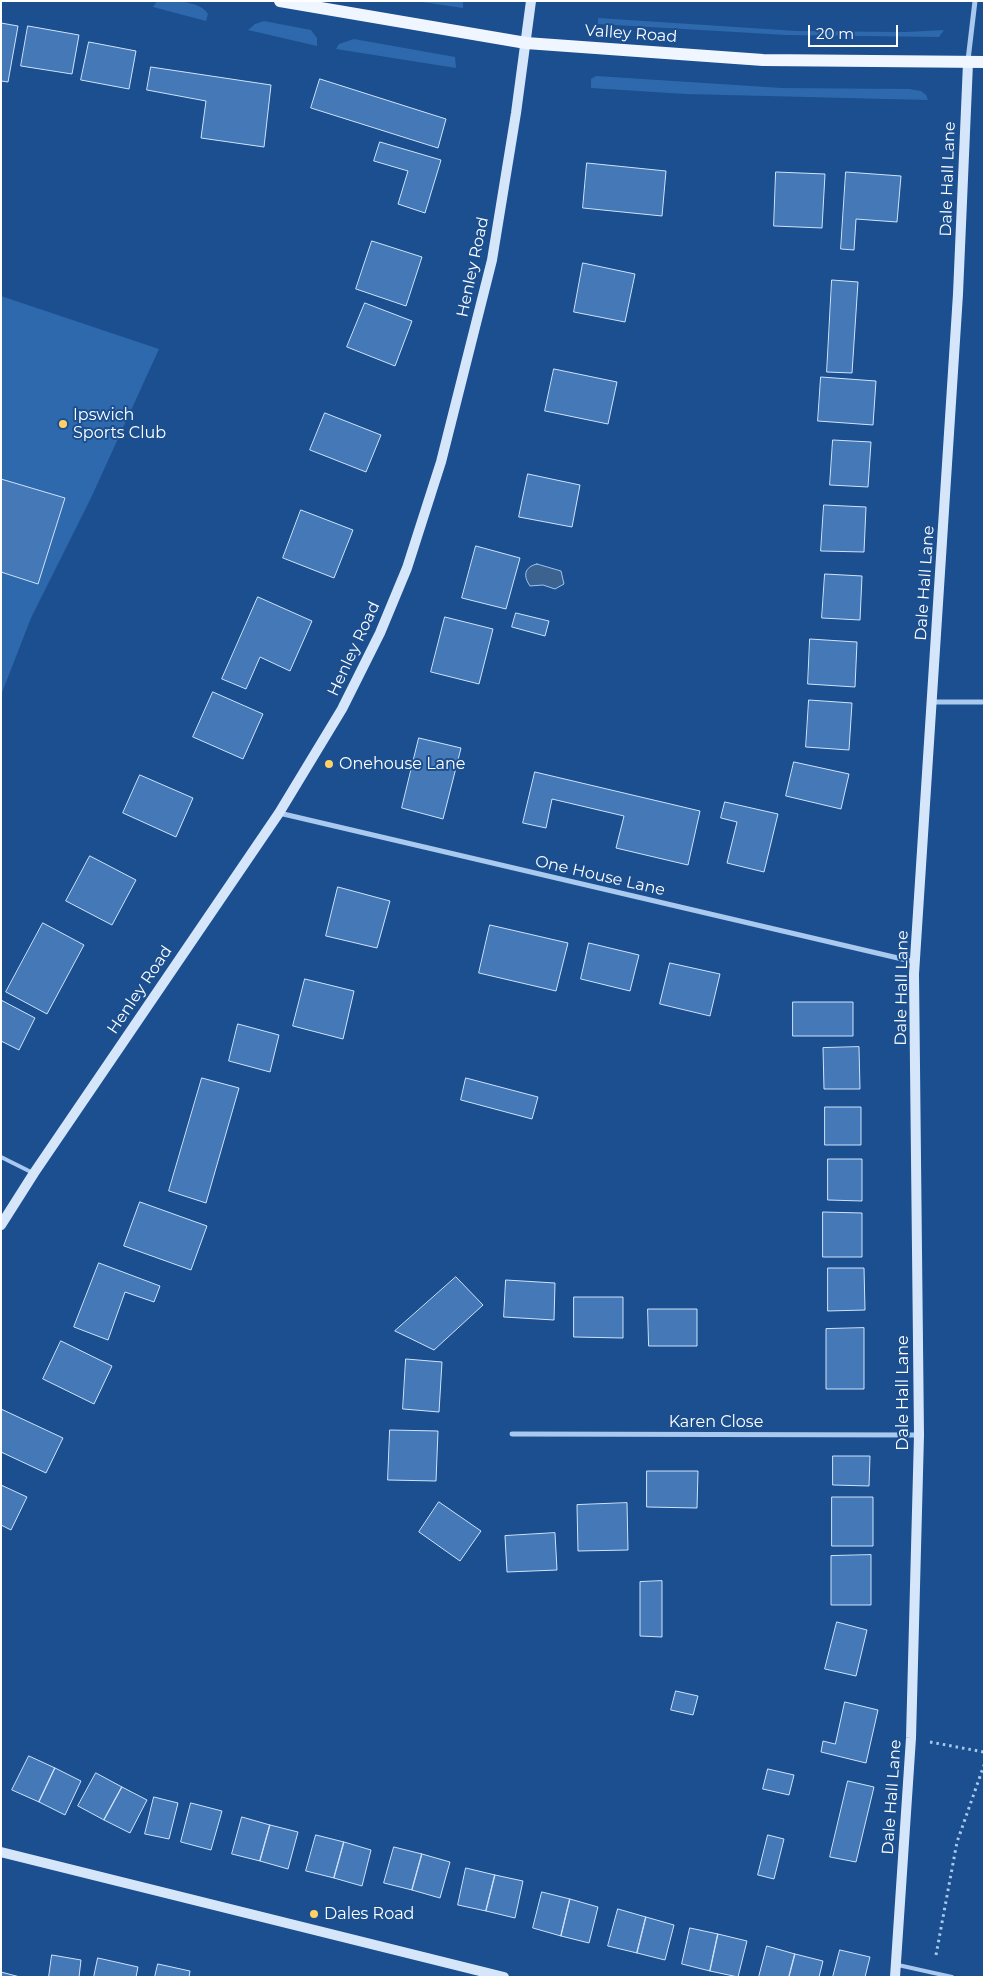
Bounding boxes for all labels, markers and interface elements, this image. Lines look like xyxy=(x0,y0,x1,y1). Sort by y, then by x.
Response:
scale bar xyxy=(810,15,900,47)
street label: Valley Road xyxy=(584,21,678,47)
text: 20 m xyxy=(816,24,854,43)
street label: Dale Hall Lane xyxy=(936,121,960,237)
street label: Henley Road xyxy=(453,215,493,319)
place label: Ipswich Sports Club xyxy=(73,405,166,443)
marker: Ipswich Sports Club xyxy=(57,418,69,430)
street label: Dale Hall Lane xyxy=(911,525,939,641)
street label: Henley Road xyxy=(324,599,384,699)
place label: Onehouse Lane xyxy=(339,754,466,774)
marker: Onehouse Lane xyxy=(323,758,335,770)
street label: One House Lane xyxy=(533,852,667,900)
street label: Dale Hall Lane xyxy=(891,930,913,1046)
street label: Henley Road xyxy=(104,942,176,1038)
street label: Dale Hall Lane xyxy=(893,1335,913,1451)
street label: Karen Close xyxy=(669,1412,763,1432)
street label: Dale Hall Lane xyxy=(878,1739,906,1855)
place label: Dales Road xyxy=(324,1904,414,1924)
marker: Dales Road xyxy=(308,1908,320,1920)

